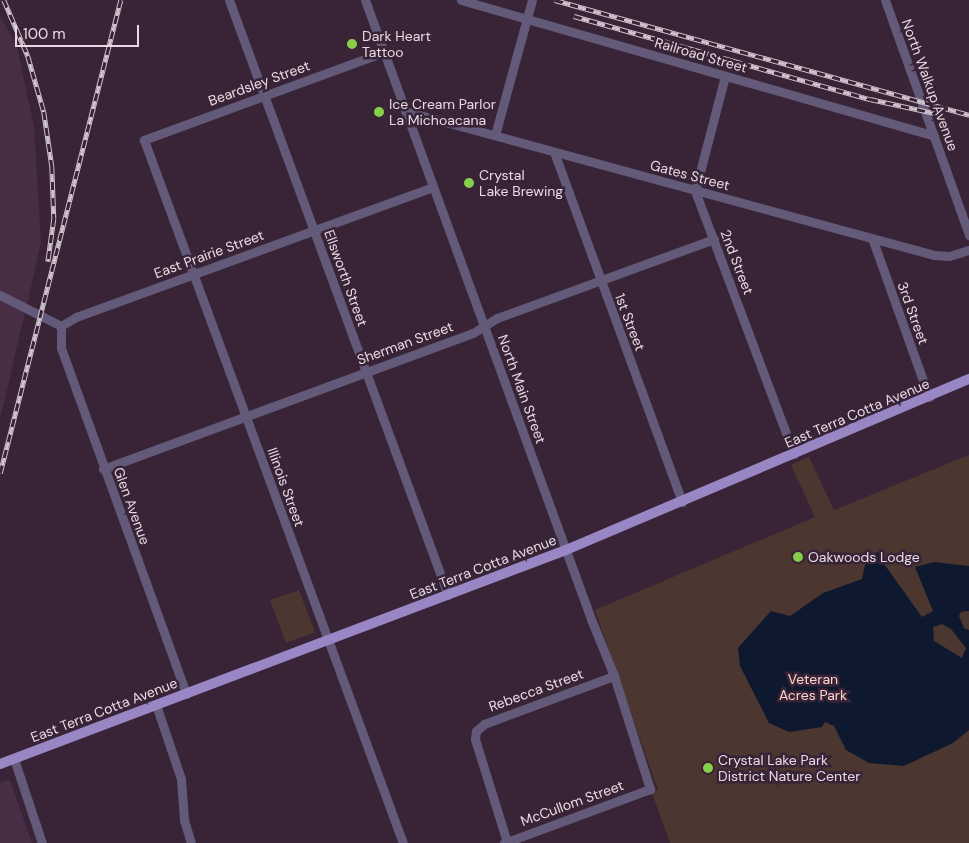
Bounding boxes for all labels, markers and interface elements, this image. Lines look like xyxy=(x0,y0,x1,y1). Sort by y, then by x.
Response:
scale bar xyxy=(18,15,141,47)
street label: North Walkup Avenue xyxy=(898,17,962,153)
text: 100 m xyxy=(23,24,66,44)
place label: Dark Heart Tattoo xyxy=(362,28,431,60)
street label: Railroad Street xyxy=(653,34,749,76)
marker: Dark Heart Tattoo xyxy=(346,38,358,50)
street label: Beardsley Street xyxy=(206,57,312,109)
place label: Ice Cream Parlor La Michoacana xyxy=(389,96,496,128)
marker: Ice Cream Parlor La Michoacana xyxy=(373,106,385,118)
street label: Gates Street xyxy=(648,156,732,194)
place label: Crystal Lake Brewing xyxy=(479,167,563,200)
marker: Crystal Lake Brewing xyxy=(463,177,475,189)
street label: East Prairie Street xyxy=(152,226,266,282)
street label: Ellsworth Street xyxy=(321,227,371,329)
street label: 2nd Street xyxy=(717,227,757,297)
street label: 3rd Street xyxy=(894,279,932,347)
street label: 1st Street xyxy=(611,291,649,353)
street label: Sherman Street xyxy=(355,318,455,368)
street label: North Main Street xyxy=(495,332,549,446)
street label: East Terra Cotta Avenue xyxy=(782,375,932,451)
street label: Illinois Street xyxy=(264,445,308,529)
street label: Glen Avenue xyxy=(110,465,154,547)
street label: East Terra Cotta Avenue xyxy=(407,531,559,603)
place label: Oakwoods Lodge xyxy=(808,549,920,565)
marker: Oakwoods Lodge xyxy=(792,551,804,563)
street label: Rebecca Street xyxy=(486,665,586,715)
park label: Veteran Acres Park xyxy=(779,671,847,704)
street label: East Terra Cotta Avenue xyxy=(28,674,180,746)
place label: Crystal Lake Park District Nature Center xyxy=(718,752,860,784)
marker: Crystal Lake Park District Nature Center xyxy=(702,762,714,774)
street label: McCullom Street xyxy=(518,777,626,829)

